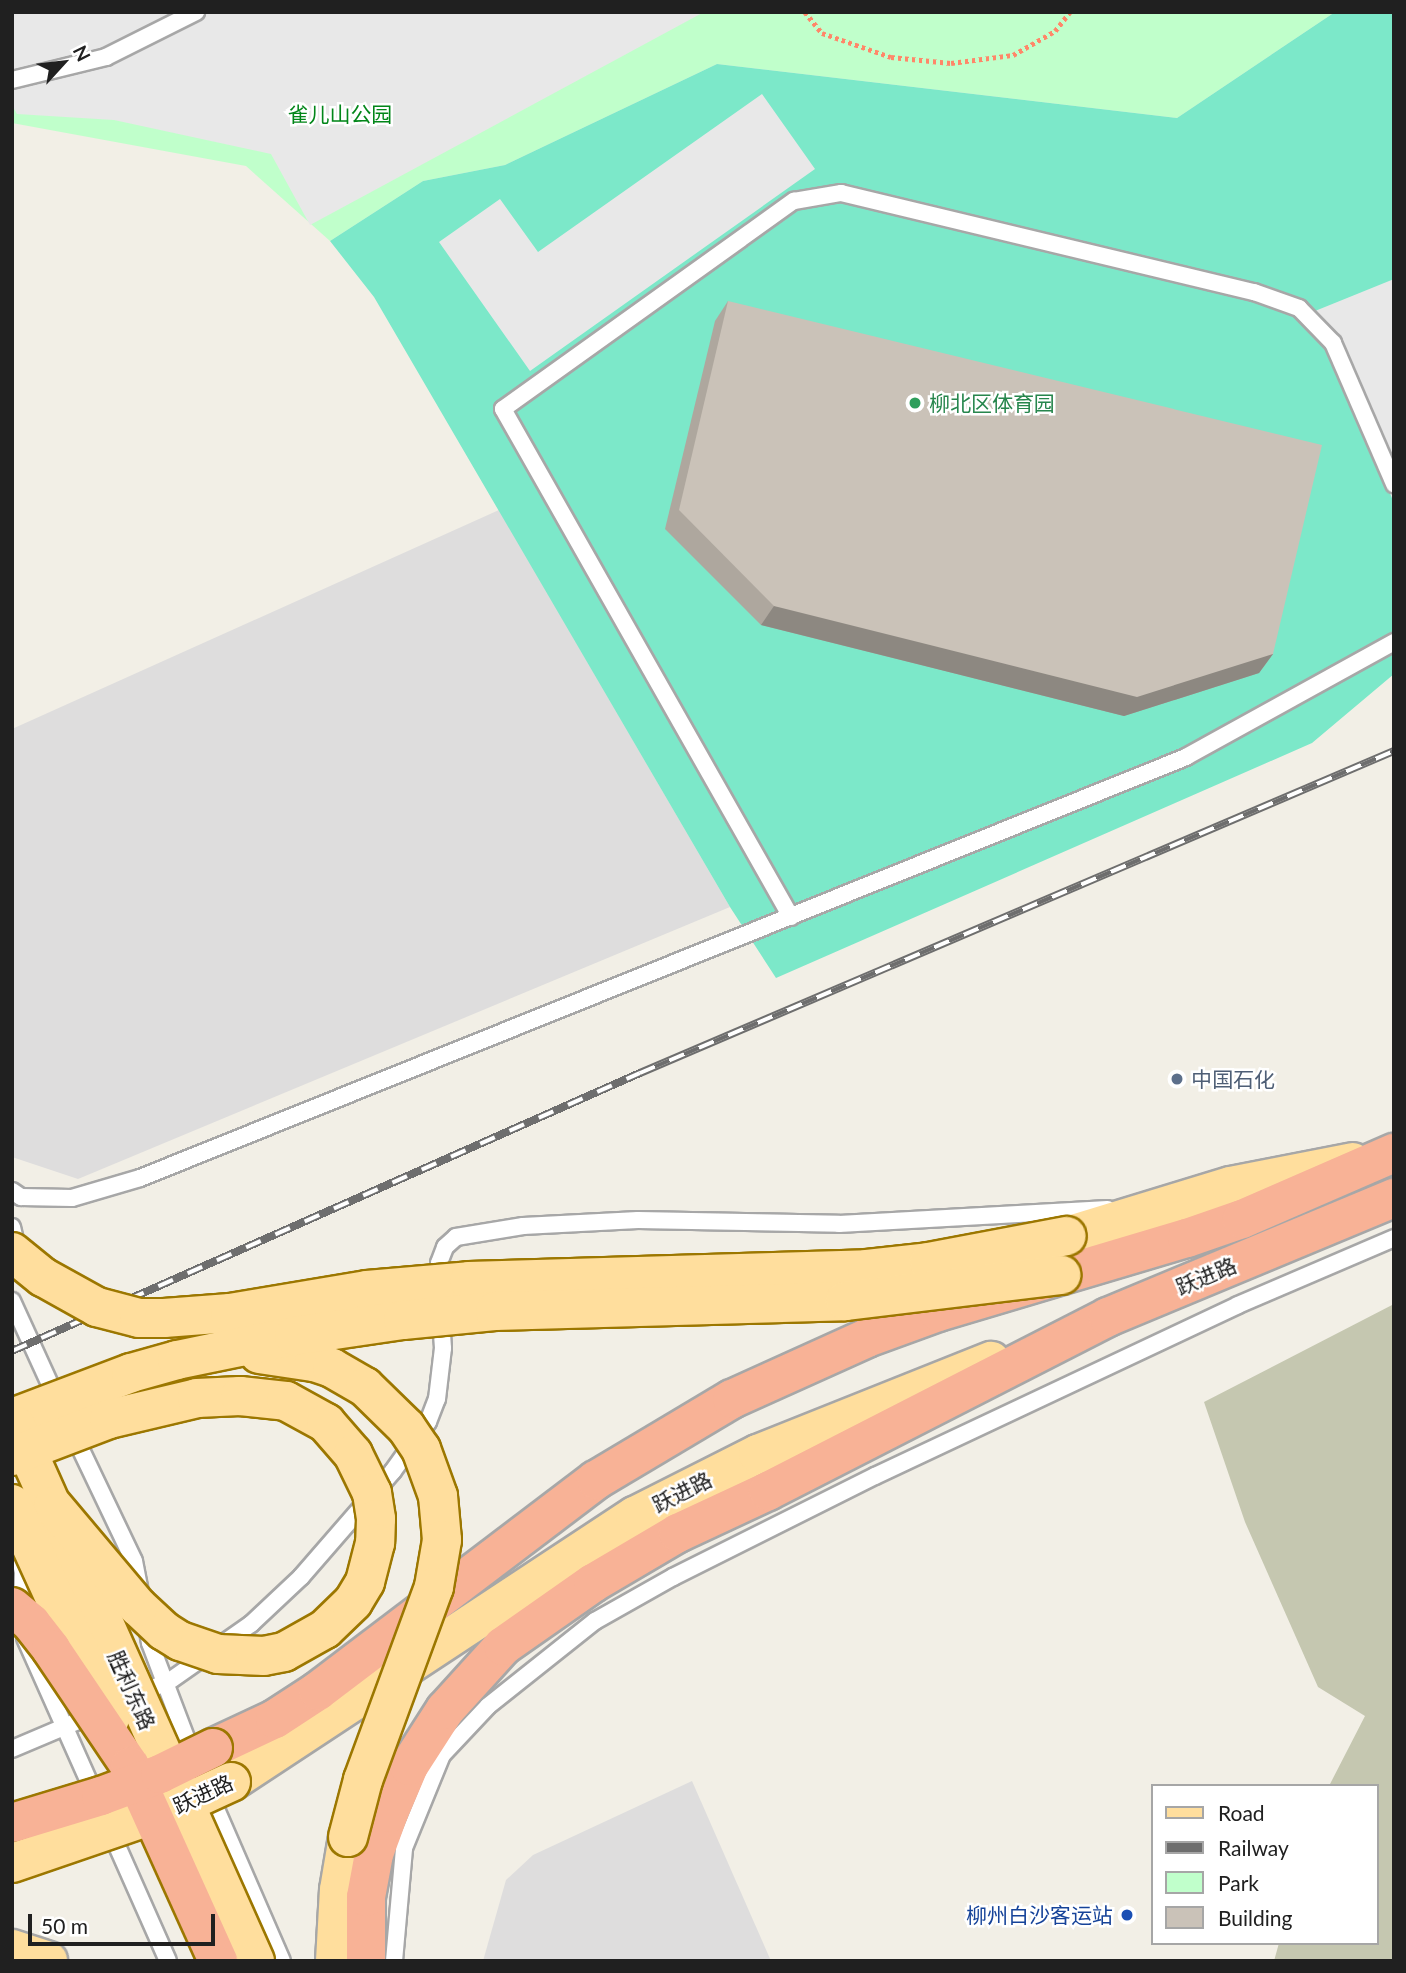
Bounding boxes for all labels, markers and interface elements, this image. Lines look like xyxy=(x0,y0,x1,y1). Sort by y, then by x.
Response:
north arrow xyxy=(28,28,98,98)
text: N xyxy=(69,41,96,65)
park label: 雀儿山公园 xyxy=(288,101,392,127)
place label: 柳北区体育园 xyxy=(929,390,1055,416)
marker: 柳北区体育园 xyxy=(907,395,923,411)
place label: 中国石化 xyxy=(1191,1066,1275,1092)
marker: 中国石化 xyxy=(1169,1071,1185,1087)
street label: 跃进路 xyxy=(1172,1252,1240,1300)
street label: 跃进路 xyxy=(648,1466,716,1518)
street label: 胜利东路 xyxy=(103,1647,161,1733)
street label: 跃进路 xyxy=(169,1769,237,1819)
legend xyxy=(1150,1784,1378,1945)
text: Road xyxy=(1218,1800,1265,1825)
text: Railway xyxy=(1218,1835,1289,1860)
text: Park xyxy=(1218,1870,1259,1895)
scale bar xyxy=(32,1899,219,1943)
place label: 柳州白沙客运站 xyxy=(966,1902,1113,1928)
text: Building xyxy=(1218,1905,1293,1930)
marker: 柳州白沙客运站 xyxy=(1119,1907,1135,1923)
text: 50 m xyxy=(41,1913,88,1938)

